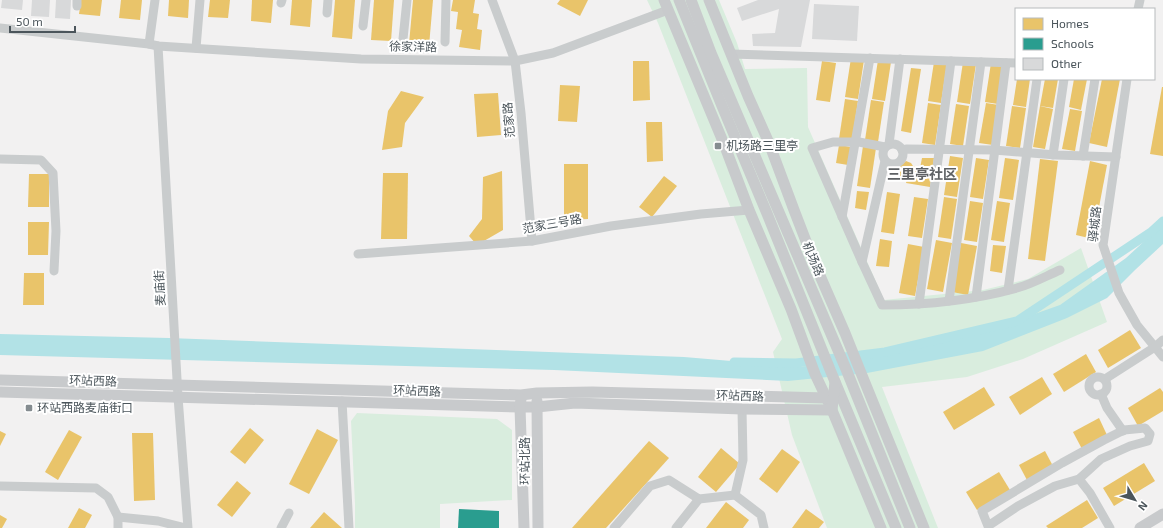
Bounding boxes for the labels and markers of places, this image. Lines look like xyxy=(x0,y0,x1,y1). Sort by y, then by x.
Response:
place label: 机场路三里亭 xyxy=(726,138,798,152)
marker: 机场路三里亭 xyxy=(713,141,723,151)
place label: 环站西路麦庙街口 xyxy=(37,400,133,414)
marker: 环站西路麦庙街口 xyxy=(24,403,34,413)

